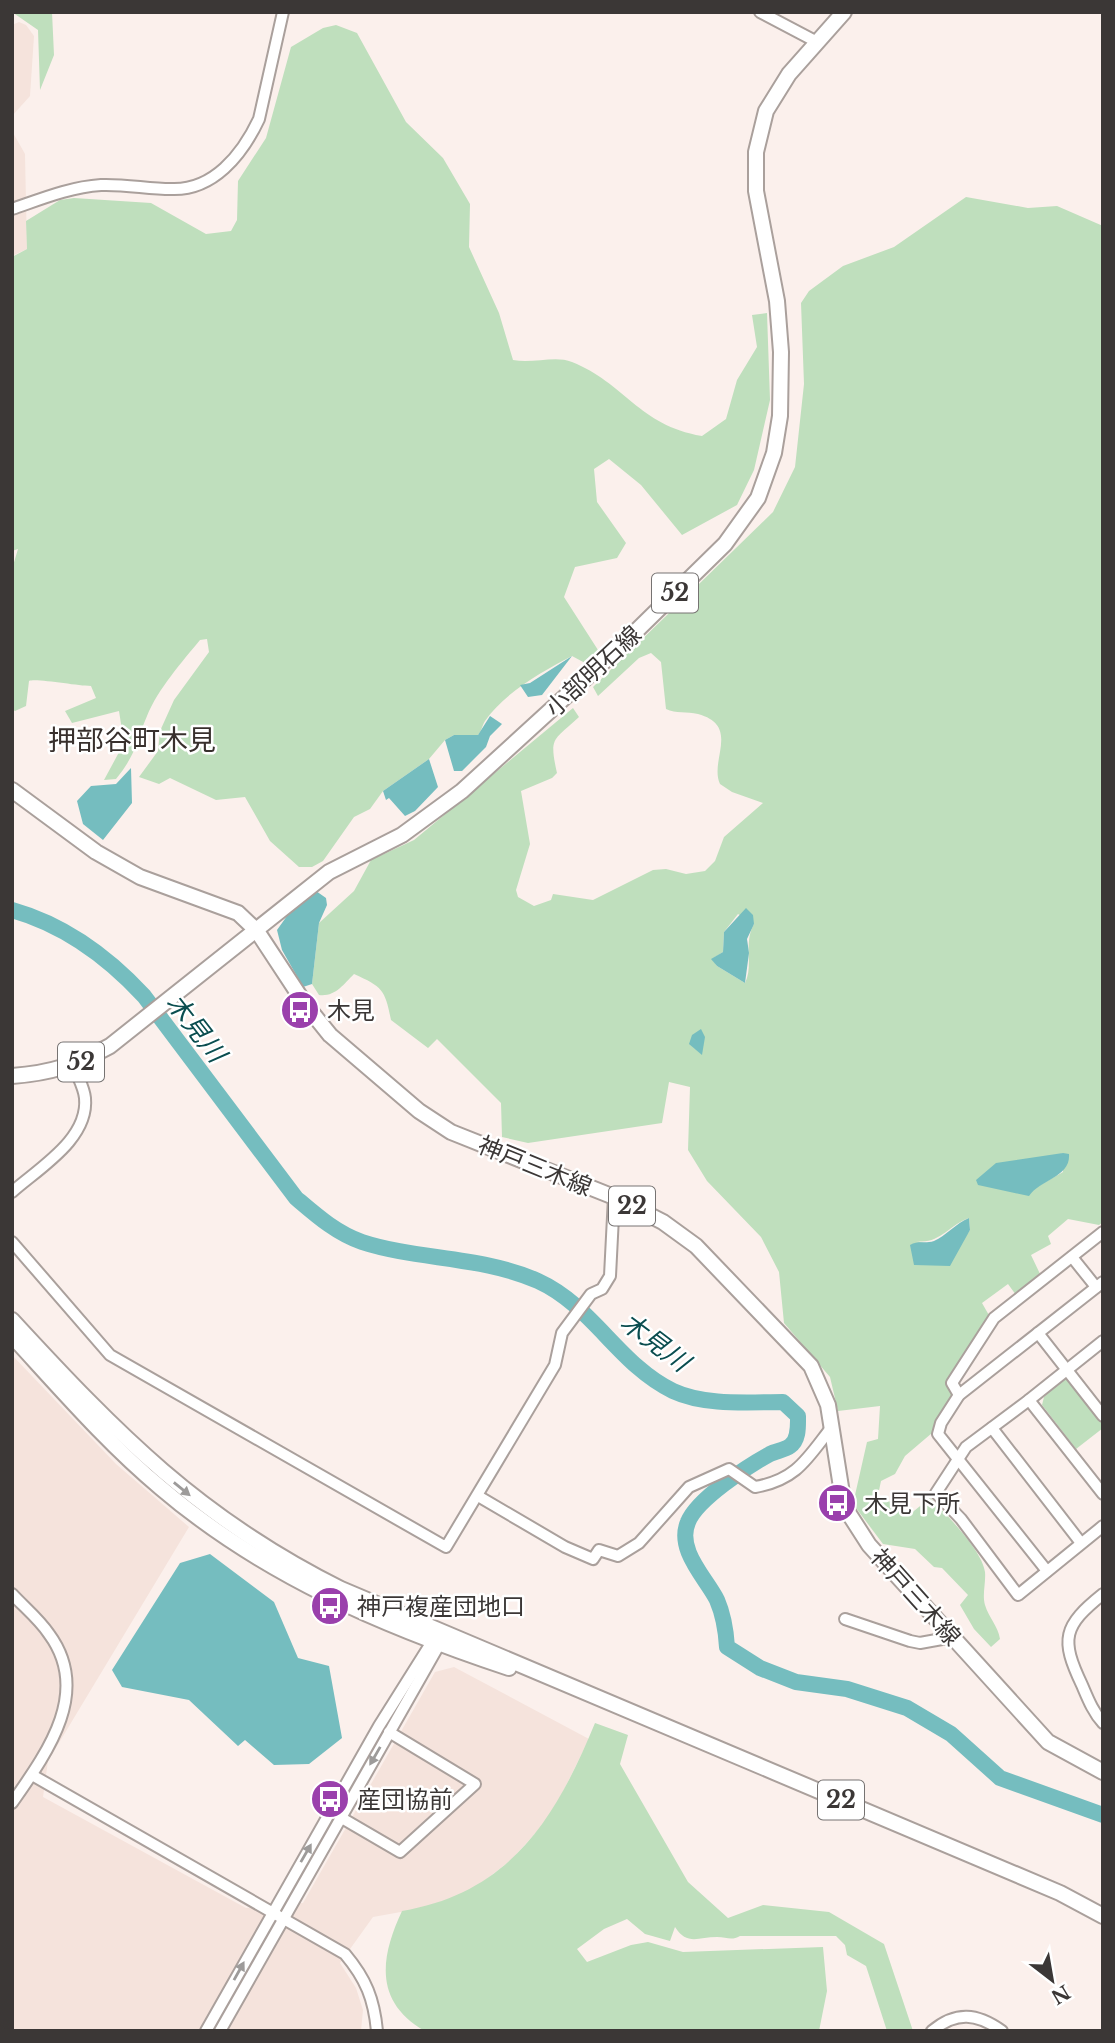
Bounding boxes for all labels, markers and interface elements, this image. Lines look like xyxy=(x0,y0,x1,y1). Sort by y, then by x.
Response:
road number: 52 xyxy=(652,573,698,612)
street label: 小部明石線 xyxy=(539,619,647,723)
district label: 押部谷町木見 xyxy=(48,723,216,758)
water label: 木見川 xyxy=(159,987,234,1071)
bus stop icon: 木見 xyxy=(279,989,321,1031)
place label: 木見 xyxy=(327,996,375,1025)
road number: 52 xyxy=(58,1042,104,1082)
street label: 神戸三木線 xyxy=(474,1130,596,1202)
road number: 22 xyxy=(609,1186,655,1226)
water label: 木見川 xyxy=(614,1306,698,1380)
one-way arrow xyxy=(174,1481,191,1496)
bus stop icon: 木見下所 xyxy=(816,1482,858,1524)
place label: 木見下所 xyxy=(864,1489,960,1518)
street label: 神戸三木線 xyxy=(865,1543,967,1651)
bus stop icon: 神戸複産団地口 xyxy=(309,1585,351,1627)
place label: 神戸複産団地口 xyxy=(357,1592,525,1621)
one-way arrow xyxy=(369,1747,382,1766)
bus stop icon: 産団協前 xyxy=(309,1778,351,1820)
road number: 22 xyxy=(818,1781,864,1820)
place label: 産団協前 xyxy=(357,1785,453,1814)
one-way arrow xyxy=(300,1843,312,1863)
north arrow xyxy=(1017,1945,1087,2015)
one-way arrow xyxy=(233,1962,245,1981)
text: N xyxy=(1047,1980,1074,2009)

